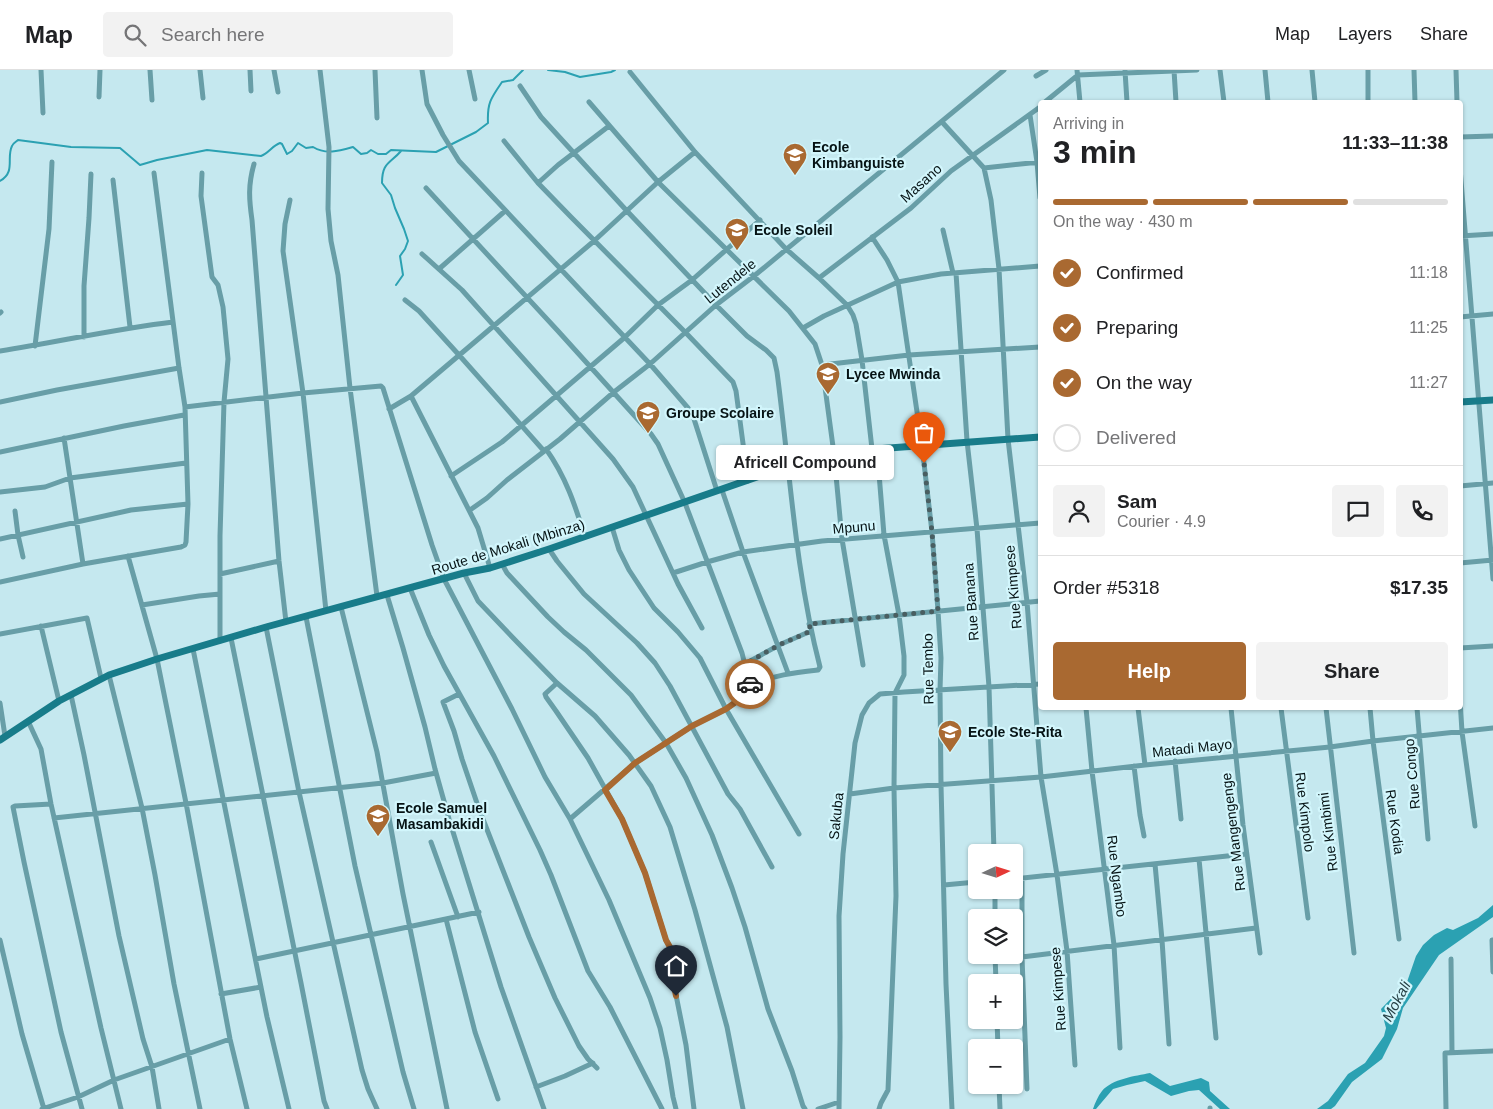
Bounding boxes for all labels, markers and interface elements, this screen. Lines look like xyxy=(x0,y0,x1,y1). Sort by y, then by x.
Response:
search box xyxy=(103,12,453,57)
text: Map xyxy=(25,21,73,48)
icon: search xyxy=(121,21,149,49)
text: Search here xyxy=(161,24,265,45)
text: Map xyxy=(1275,24,1310,44)
text: Layers xyxy=(1338,24,1392,44)
text: Share xyxy=(1420,24,1468,44)
text: Arriving in xyxy=(1053,115,1124,132)
text: 11:33–11:38 xyxy=(1342,132,1448,153)
text: 3 min xyxy=(1053,134,1137,170)
place label: Ecole Kimbanguiste xyxy=(812,139,905,171)
school or university icon: Ecole Kimbanguiste xyxy=(782,142,808,176)
street label: Masano xyxy=(897,160,945,206)
text: On the way · 430 m xyxy=(1053,213,1193,230)
school or university icon: Ecole Soleil xyxy=(724,217,750,251)
place label: Ecole Soleil xyxy=(754,222,833,238)
street label: Lutendele xyxy=(701,255,759,307)
icon: check xyxy=(1053,259,1081,287)
text: Confirmed xyxy=(1096,262,1184,283)
text: 11:18 xyxy=(1409,264,1448,281)
icon: check xyxy=(1053,314,1081,342)
text: Preparing xyxy=(1096,317,1178,338)
text: 11:25 xyxy=(1409,319,1448,336)
school or university icon: Lycee Mwinda xyxy=(815,361,841,395)
place label: Lycee Mwinda xyxy=(846,366,941,382)
icon: check xyxy=(1053,369,1081,397)
text: On the way xyxy=(1096,372,1192,393)
text: 11:27 xyxy=(1409,374,1448,391)
school or university icon: Groupe Scolaire xyxy=(635,400,661,434)
place label: Groupe Scolaire xyxy=(666,405,774,421)
pin xyxy=(903,412,945,463)
icon: bag xyxy=(910,419,938,447)
text: Delivered xyxy=(1096,427,1176,448)
callout: Africell Compound xyxy=(716,446,894,480)
text: Africell Compound xyxy=(733,454,877,471)
button: person xyxy=(1053,485,1105,537)
button: chat xyxy=(1332,485,1384,537)
button: phone xyxy=(1396,485,1448,537)
text: Sam xyxy=(1117,491,1157,512)
text: Courier · 4.9 xyxy=(1117,513,1206,530)
street label: Route de Mokali (Mbinza) xyxy=(429,516,587,578)
street label: Mpunu xyxy=(832,517,876,537)
street label: Rue Kimpese xyxy=(1001,544,1025,630)
street label: Rue Banana xyxy=(960,562,982,641)
text: Order #5318 xyxy=(1053,577,1160,598)
text: $17.35 xyxy=(1390,577,1448,598)
street label: Rue Tembo xyxy=(919,633,937,705)
button: Help xyxy=(1053,642,1246,700)
button: Share xyxy=(1256,642,1448,700)
courier xyxy=(725,659,775,709)
icon: car xyxy=(736,670,764,698)
school or university icon: Ecole Ste-Rita xyxy=(937,719,963,753)
place label: Ecole Ste-Rita xyxy=(968,724,1062,740)
street label: Matadi Mayo xyxy=(1151,736,1233,760)
street label: Rue Congo xyxy=(1401,738,1423,810)
street label: Rue Kimpolo xyxy=(1292,771,1318,853)
street label: Rue Mangengenge xyxy=(1218,772,1248,892)
street label: Rue Kodia xyxy=(1383,789,1408,856)
street label: Sakuba xyxy=(826,791,846,840)
street label: Rue Kimbimi xyxy=(1315,792,1341,872)
place label: Ecole Samuel Masambakidi xyxy=(396,800,487,832)
school or university icon: Ecole Samuel Masambakidi xyxy=(365,803,391,837)
street label: Rue Ngambo xyxy=(1104,834,1130,918)
north arrow xyxy=(968,844,1022,899)
map controls xyxy=(968,844,1023,1094)
button: layers xyxy=(968,909,1023,964)
pin xyxy=(655,945,697,996)
street label: Rue Kimpese xyxy=(1047,946,1069,1031)
icon: home xyxy=(662,952,690,980)
button: + xyxy=(968,974,1023,1029)
water label: Mokali xyxy=(1378,977,1414,1024)
button: − xyxy=(968,1039,1023,1094)

